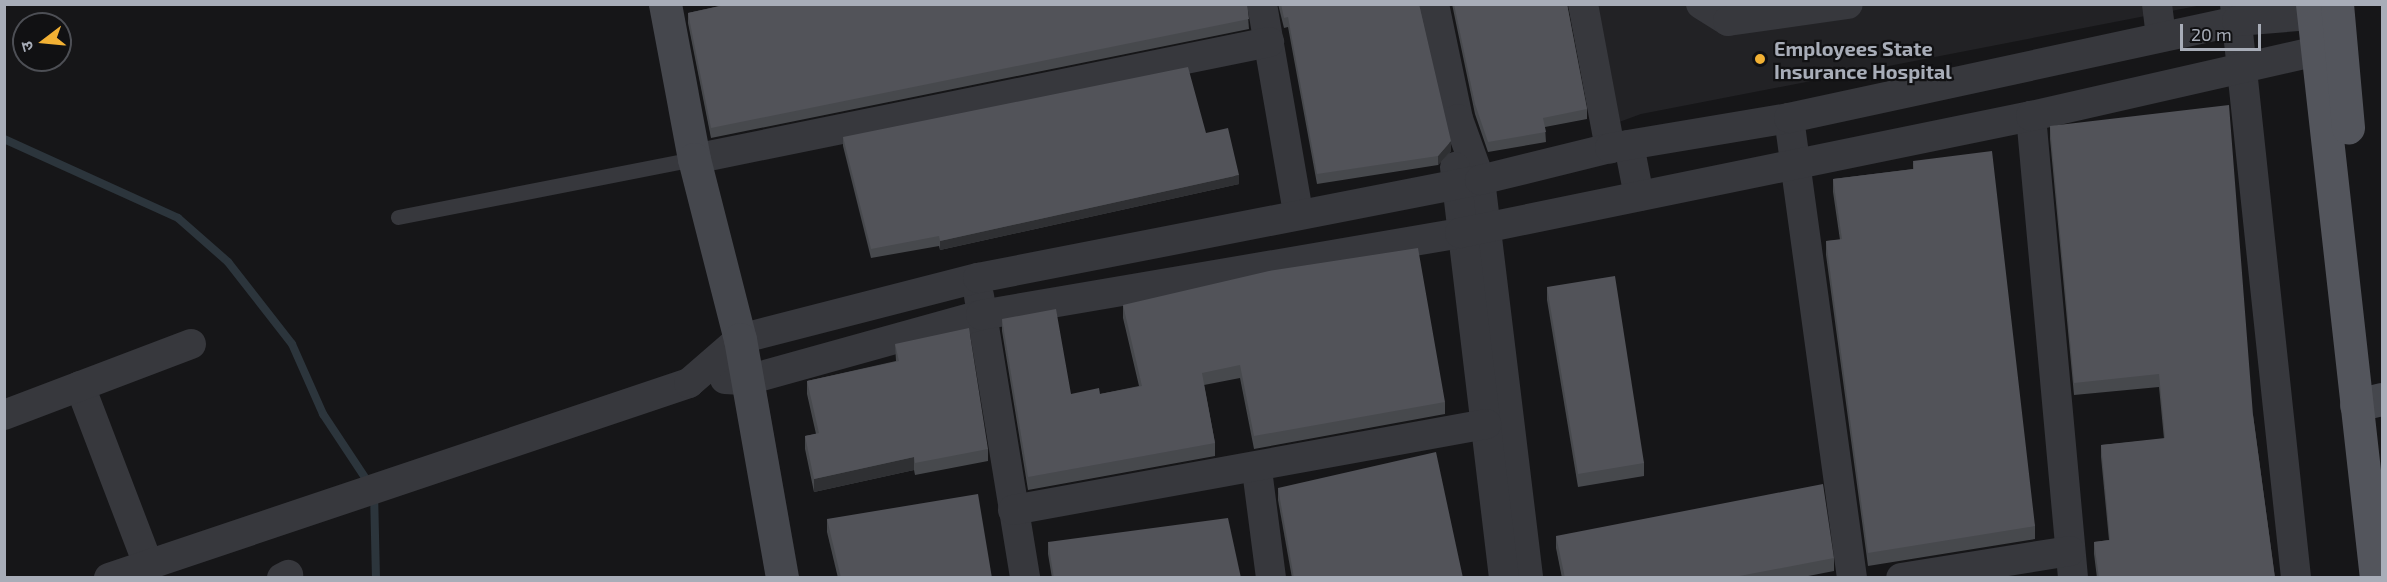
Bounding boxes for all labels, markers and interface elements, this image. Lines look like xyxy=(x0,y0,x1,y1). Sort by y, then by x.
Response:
north arrow xyxy=(12,12,72,72)
scale bar xyxy=(2183,12,2264,50)
text: 20 m xyxy=(2191,23,2232,45)
place label: Employees State Insurance Hospital xyxy=(1774,36,1952,83)
text: उ xyxy=(16,39,37,54)
marker: Employees State Insurance Hospital xyxy=(1751,50,1769,68)

